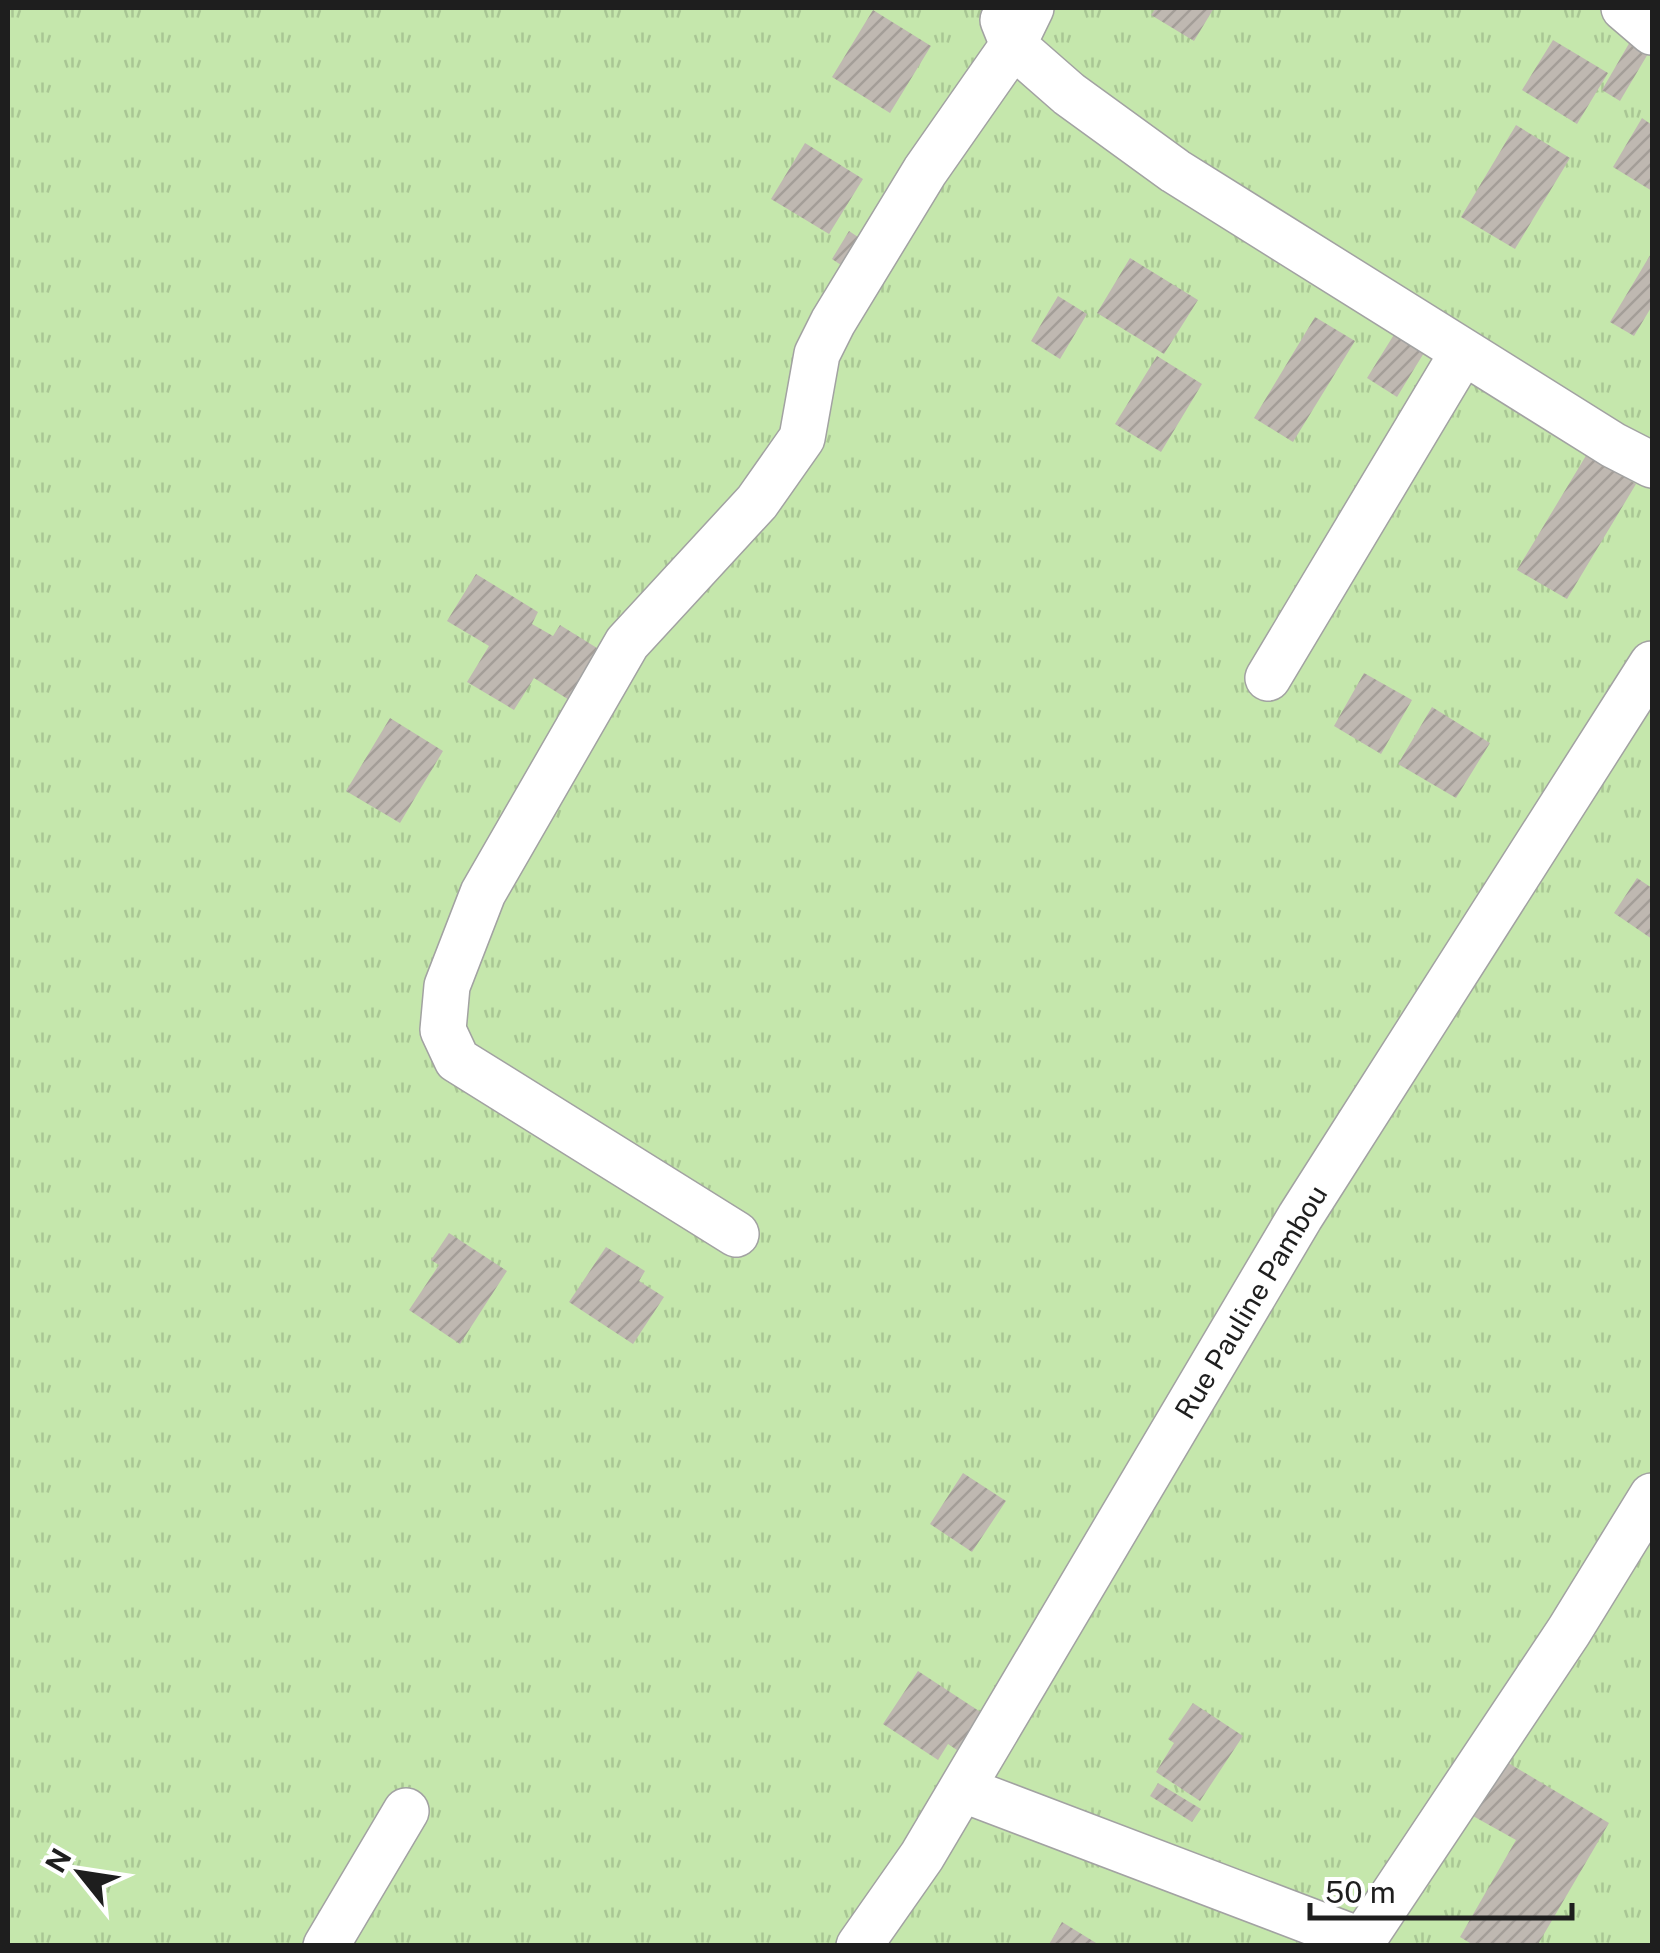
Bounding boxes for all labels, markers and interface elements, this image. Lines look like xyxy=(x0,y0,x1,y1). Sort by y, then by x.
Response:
street label: Rue Pauline Pambou xyxy=(1168,1179,1333,1425)
north arrow xyxy=(30,1823,130,1923)
text: N xyxy=(38,1843,78,1878)
scale bar xyxy=(1310,1858,1572,1920)
text: 50 m xyxy=(1325,1874,1396,1910)

